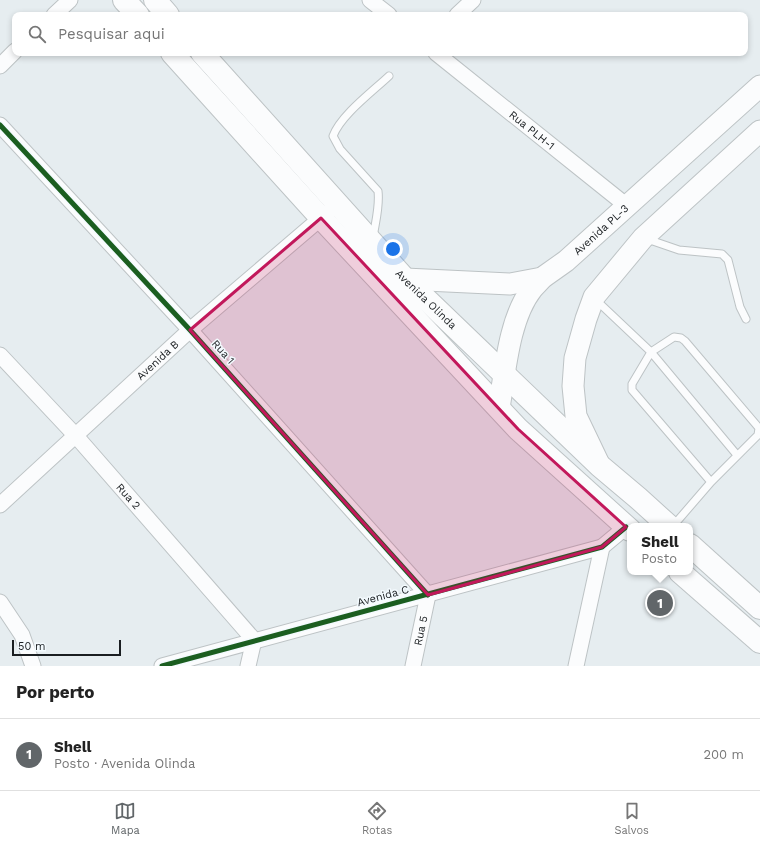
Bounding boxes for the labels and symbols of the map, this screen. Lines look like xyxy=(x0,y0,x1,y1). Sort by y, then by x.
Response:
street label: Rua PLH-1 xyxy=(507,108,557,152)
street label: Avenida PL-3 xyxy=(571,201,631,258)
your location xyxy=(383,239,403,259)
street label: Avenida Olinda xyxy=(393,267,459,332)
street label: Avenida B xyxy=(134,337,181,383)
street label: Rua 1 xyxy=(209,337,237,367)
street label: Rua 2 xyxy=(114,481,143,512)
street label: Avenida C xyxy=(356,583,411,609)
pin: 1 xyxy=(647,588,673,618)
street label: Rua 5 xyxy=(411,615,430,647)
scale bar xyxy=(12,638,121,657)

